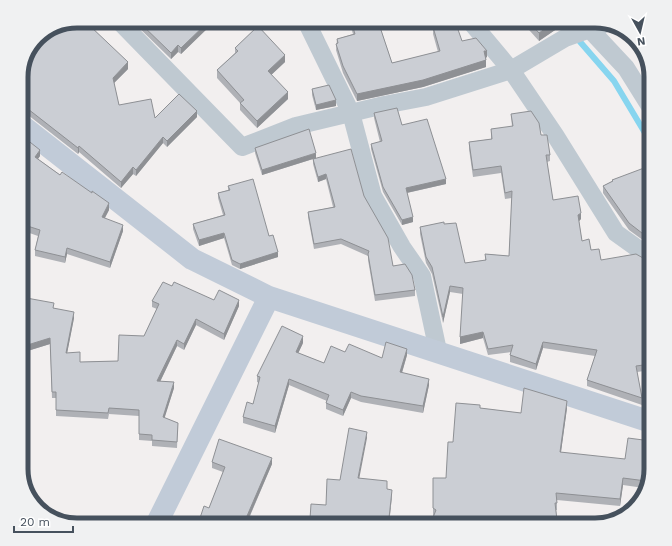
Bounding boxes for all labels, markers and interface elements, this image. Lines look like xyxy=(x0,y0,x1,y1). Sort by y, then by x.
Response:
north arrow xyxy=(620,12,660,52)
text: N xyxy=(636,34,646,48)
scale bar xyxy=(14,508,73,534)
text: 20 m xyxy=(20,515,50,529)

